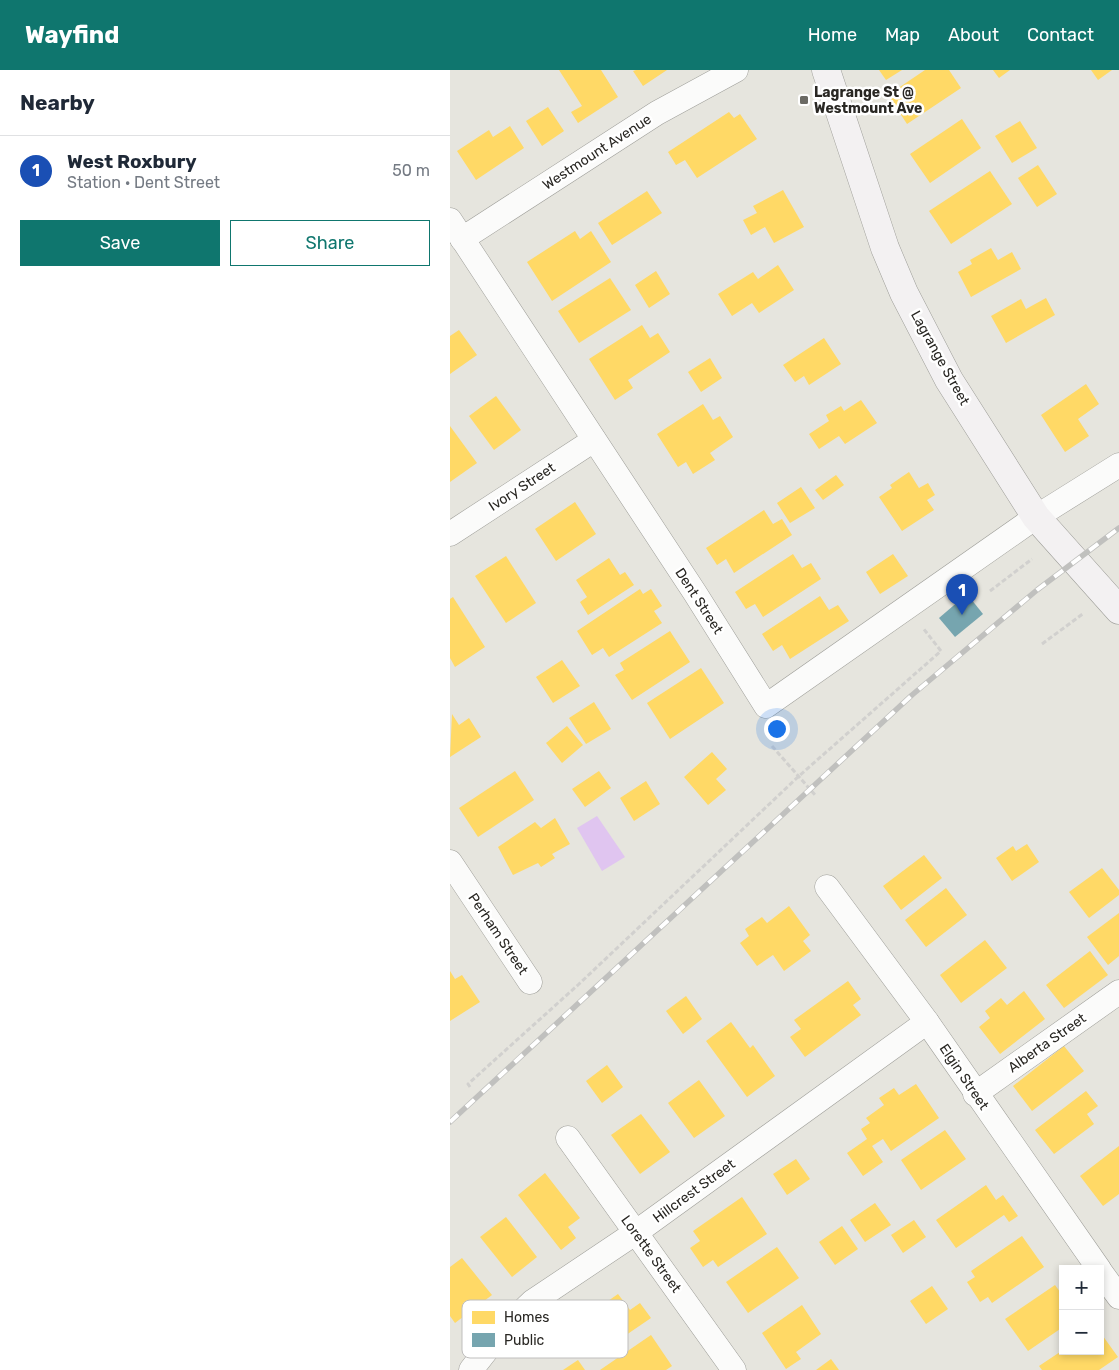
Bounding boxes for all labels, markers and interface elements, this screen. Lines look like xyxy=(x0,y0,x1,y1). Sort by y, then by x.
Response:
text: Wayfind xyxy=(25,21,119,49)
text: Home xyxy=(808,24,857,46)
text: Map xyxy=(885,24,920,46)
text: About xyxy=(948,24,999,46)
text: Contact xyxy=(1027,24,1094,46)
place label: Lagrange St @ Westmount Ave xyxy=(814,84,922,117)
text: Nearby xyxy=(20,90,95,115)
marker: Lagrange St @ Westmount Ave xyxy=(798,94,810,106)
street label: Westmount Avenue xyxy=(539,110,655,194)
text: West Roxbury xyxy=(67,150,197,173)
text: 1 xyxy=(32,161,40,180)
text: 50 m xyxy=(392,161,430,180)
text: Station · Dent Street xyxy=(67,173,220,192)
button: Save xyxy=(20,220,220,266)
button: Share xyxy=(230,220,430,266)
street label: Lagrange Street xyxy=(907,308,973,409)
street label: Ivory Street xyxy=(486,459,559,515)
street label: Dent Street xyxy=(671,565,727,638)
pin: 1 xyxy=(946,574,978,615)
your location xyxy=(764,716,790,742)
street label: Perham Street xyxy=(464,890,532,978)
street label: Alberta Street xyxy=(1005,1010,1090,1076)
street label: Elgin Street xyxy=(936,1041,993,1114)
street label: Hillcrest Street xyxy=(650,1155,739,1227)
street label: Lorette Street xyxy=(617,1212,685,1296)
map controls xyxy=(1059,1265,1104,1355)
button: + xyxy=(1059,1265,1104,1310)
legend xyxy=(462,1300,628,1358)
text: Homes xyxy=(504,1309,549,1326)
button: − xyxy=(1059,1310,1104,1355)
text: Public xyxy=(504,1332,545,1349)

